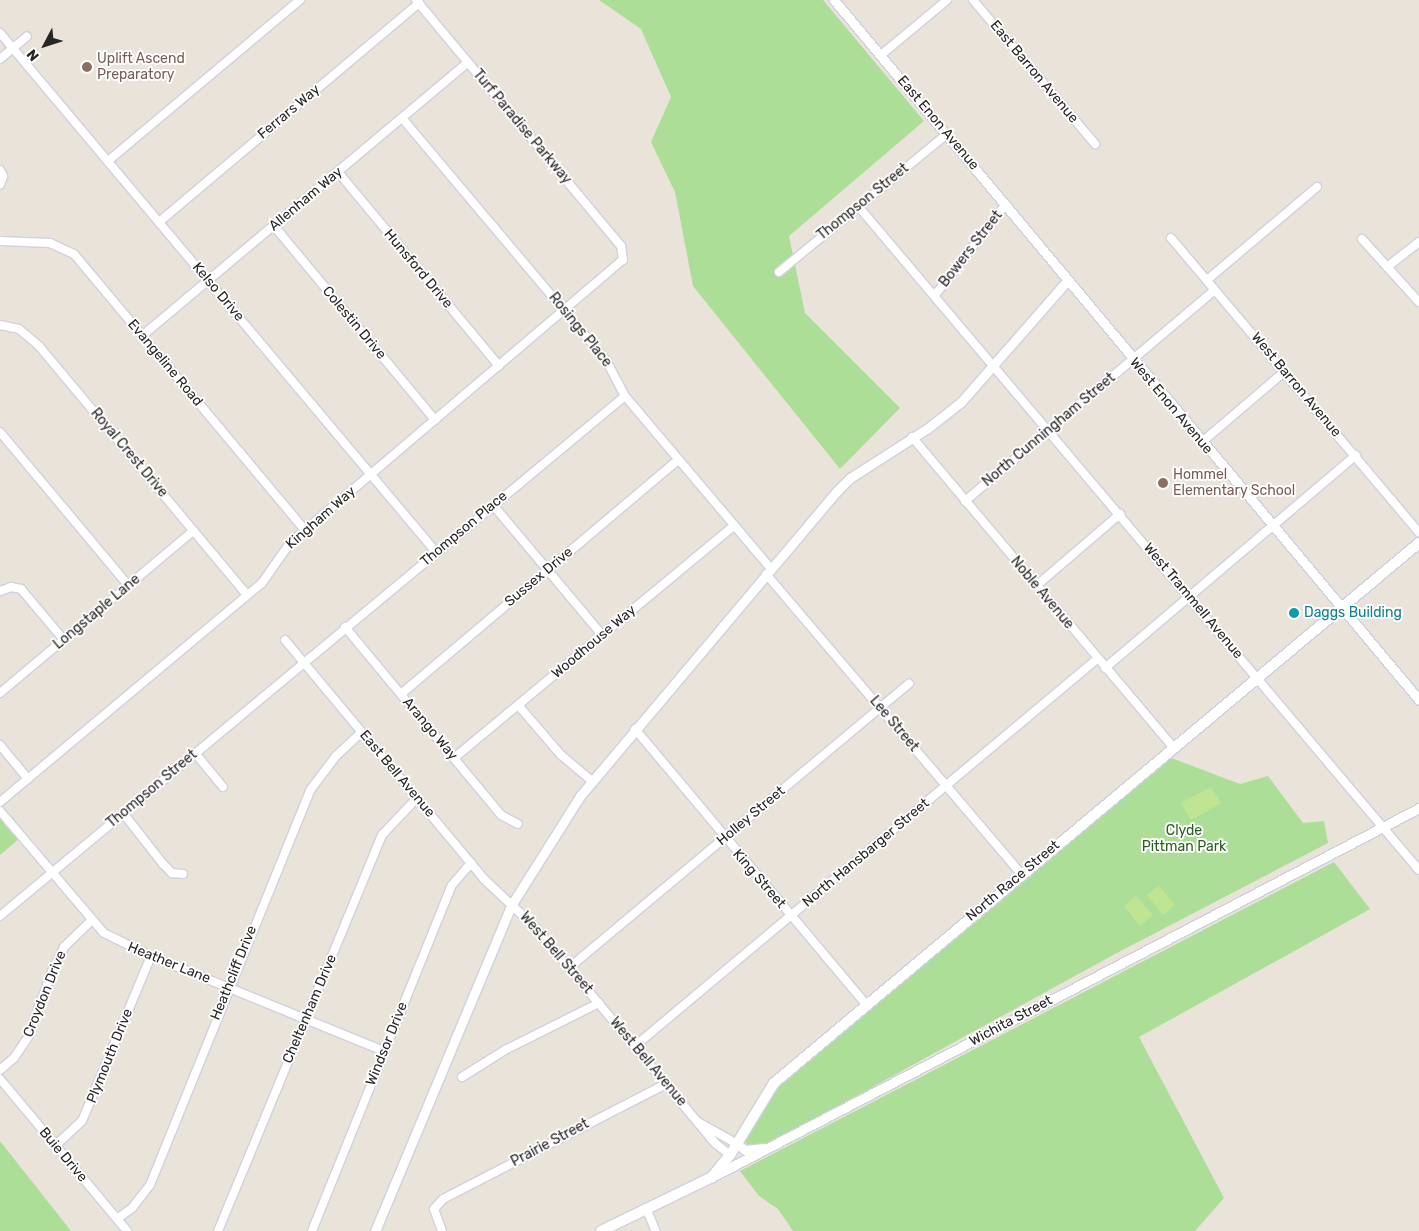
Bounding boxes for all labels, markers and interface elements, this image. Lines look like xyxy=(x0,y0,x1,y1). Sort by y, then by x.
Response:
street label: East Barron Avenue xyxy=(986,17,1082,127)
north arrow xyxy=(20,20,70,70)
text: N xyxy=(23,46,43,64)
place label: Uplift Ascend Preparatory xyxy=(97,51,185,84)
marker: Uplift Ascend Preparatory xyxy=(81,61,93,73)
street label: Turf Paradise Parkway xyxy=(469,66,575,188)
street label: East Enon Avenue xyxy=(894,72,982,174)
street label: Ferrars Way xyxy=(254,81,324,143)
street label: Thompson Street xyxy=(814,160,912,244)
street label: Allenham Way xyxy=(266,163,346,235)
street label: Bowers Street xyxy=(936,207,1006,291)
street label: Hunsford Drive xyxy=(380,226,456,312)
street label: Kelso Drive xyxy=(189,259,247,325)
street label: Colestin Drive xyxy=(319,283,389,363)
street label: Rosings Place xyxy=(545,289,615,371)
street label: Evangeline Road xyxy=(124,316,206,410)
street label: West Barron Avenue xyxy=(1247,329,1345,441)
street label: West Enon Avenue xyxy=(1126,354,1216,458)
street label: North Cunningham Street xyxy=(979,370,1119,490)
street label: Royal Crest Drive xyxy=(87,405,171,501)
place label: Hommel Elementary School xyxy=(1173,467,1296,500)
marker: Hommel Elementary School xyxy=(1157,477,1169,489)
street label: Kingham Way xyxy=(283,483,359,553)
street label: Thompson Place xyxy=(417,488,511,570)
street label: West Trammell Avenue xyxy=(1139,539,1247,663)
street label: Sussex Drive xyxy=(502,544,576,610)
street label: Noble Avenue xyxy=(1007,553,1077,633)
street label: Longstaple Lane xyxy=(50,571,144,653)
street label: Woodhouse Way xyxy=(548,602,640,682)
place label: Daggs Building xyxy=(1304,605,1402,621)
marker: Daggs Building xyxy=(1288,607,1300,619)
street label: Lee Street xyxy=(866,693,922,755)
street label: Arango Way xyxy=(399,694,461,764)
street label: East Bell Avenue xyxy=(356,727,438,821)
street label: Thompson Street xyxy=(103,746,201,832)
street label: Holley Street xyxy=(713,783,789,849)
street label: North Hansbarger Street xyxy=(799,795,933,911)
park label: Clyde Pittman Park xyxy=(1142,823,1226,856)
street label: North Race Street xyxy=(963,837,1063,925)
street label: King Street xyxy=(729,846,789,912)
street label: West Bell Street xyxy=(516,909,596,997)
street label: Heathcliff Drive xyxy=(207,923,261,1023)
street label: Heather Lane xyxy=(125,939,213,987)
street label: Croydon Drive xyxy=(20,948,70,1040)
street label: Cheltenham Drive xyxy=(279,952,341,1066)
street label: Wichita Street xyxy=(967,992,1055,1050)
street label: Windsor Drive xyxy=(363,1000,411,1088)
street label: Plymouth Drive xyxy=(83,1006,137,1106)
street label: West Bell Avenue xyxy=(606,1014,690,1110)
street label: Prairie Street xyxy=(508,1115,592,1171)
street label: Buie Drive xyxy=(35,1124,91,1186)

